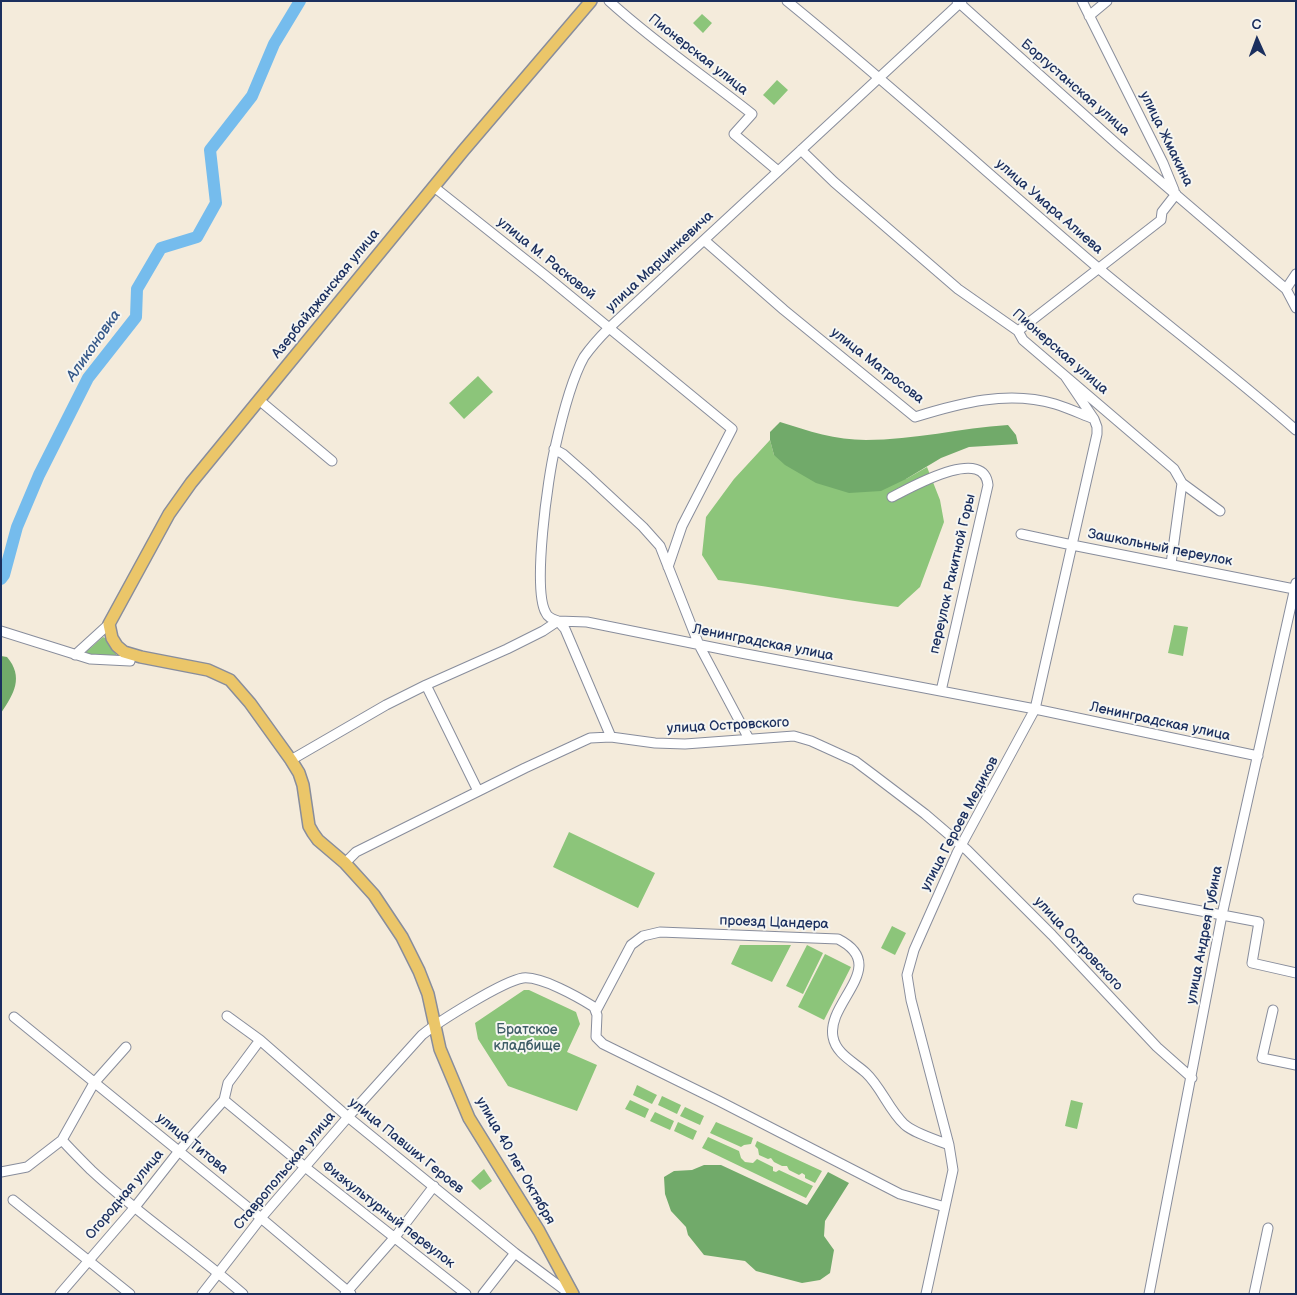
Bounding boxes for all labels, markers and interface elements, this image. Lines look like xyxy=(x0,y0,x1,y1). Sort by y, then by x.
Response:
street label: Пионерская улица xyxy=(645,11,751,99)
north arrow xyxy=(1232,15,1282,65)
text: С xyxy=(1251,16,1262,33)
street label: Боргустанская улица xyxy=(1017,36,1133,140)
street label: улица Жмакина xyxy=(1136,89,1196,189)
street label: улица Умара Алиева xyxy=(992,156,1106,258)
street label: улица Марцинкевича xyxy=(603,208,717,316)
street label: улица М. Расковой xyxy=(493,214,599,304)
street label: Азербайджанская улица xyxy=(269,226,383,362)
street label: Пионерская улица xyxy=(1009,306,1111,398)
water label: Аликоновка xyxy=(63,307,125,385)
street label: улица Матросова xyxy=(827,324,927,408)
street label: переулок Ракитной Горы xyxy=(926,492,980,656)
street label: Зашкольный переулок xyxy=(1086,526,1234,570)
street label: Ленинградская улица xyxy=(691,621,835,665)
street label: Ленинградская улица xyxy=(1088,699,1232,745)
street label: улица Островского xyxy=(666,714,790,738)
street label: улица Героев Медиков xyxy=(917,754,1003,894)
street label: улица Андрея Губина xyxy=(1183,864,1227,1006)
street label: улица Островского xyxy=(1030,894,1126,994)
street label: проезд Цандера xyxy=(719,913,829,933)
park label: Братское кладбище xyxy=(494,1022,560,1054)
street label: улица Павших Героев xyxy=(345,1094,467,1198)
street label: улица 40 лет Октября xyxy=(472,1094,558,1228)
street label: Ставропольская улица xyxy=(231,1108,339,1234)
street label: улица Титова xyxy=(153,1110,231,1178)
street label: Огородная улица xyxy=(82,1147,168,1243)
street label: Физкультурный переулок xyxy=(318,1158,458,1272)

